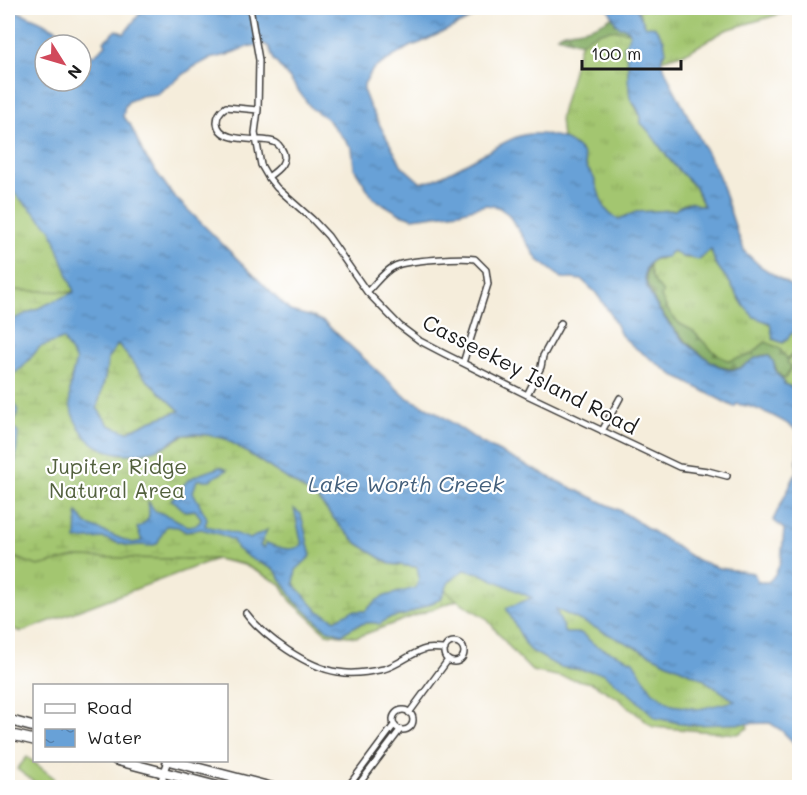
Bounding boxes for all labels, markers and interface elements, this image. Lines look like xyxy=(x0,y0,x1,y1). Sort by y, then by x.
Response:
north arrow xyxy=(33,33,93,93)
scale bar xyxy=(582,33,681,71)
text: 100 m xyxy=(591,41,641,65)
text: N xyxy=(63,61,87,84)
street label: Casseekey Island Road xyxy=(418,308,643,440)
park label: Jupiter Ridge Natural Area xyxy=(47,452,187,503)
water label: Lake Worth Creek xyxy=(308,469,505,498)
legend xyxy=(33,684,228,762)
text: Road xyxy=(87,695,132,719)
text: Water xyxy=(87,725,142,749)

